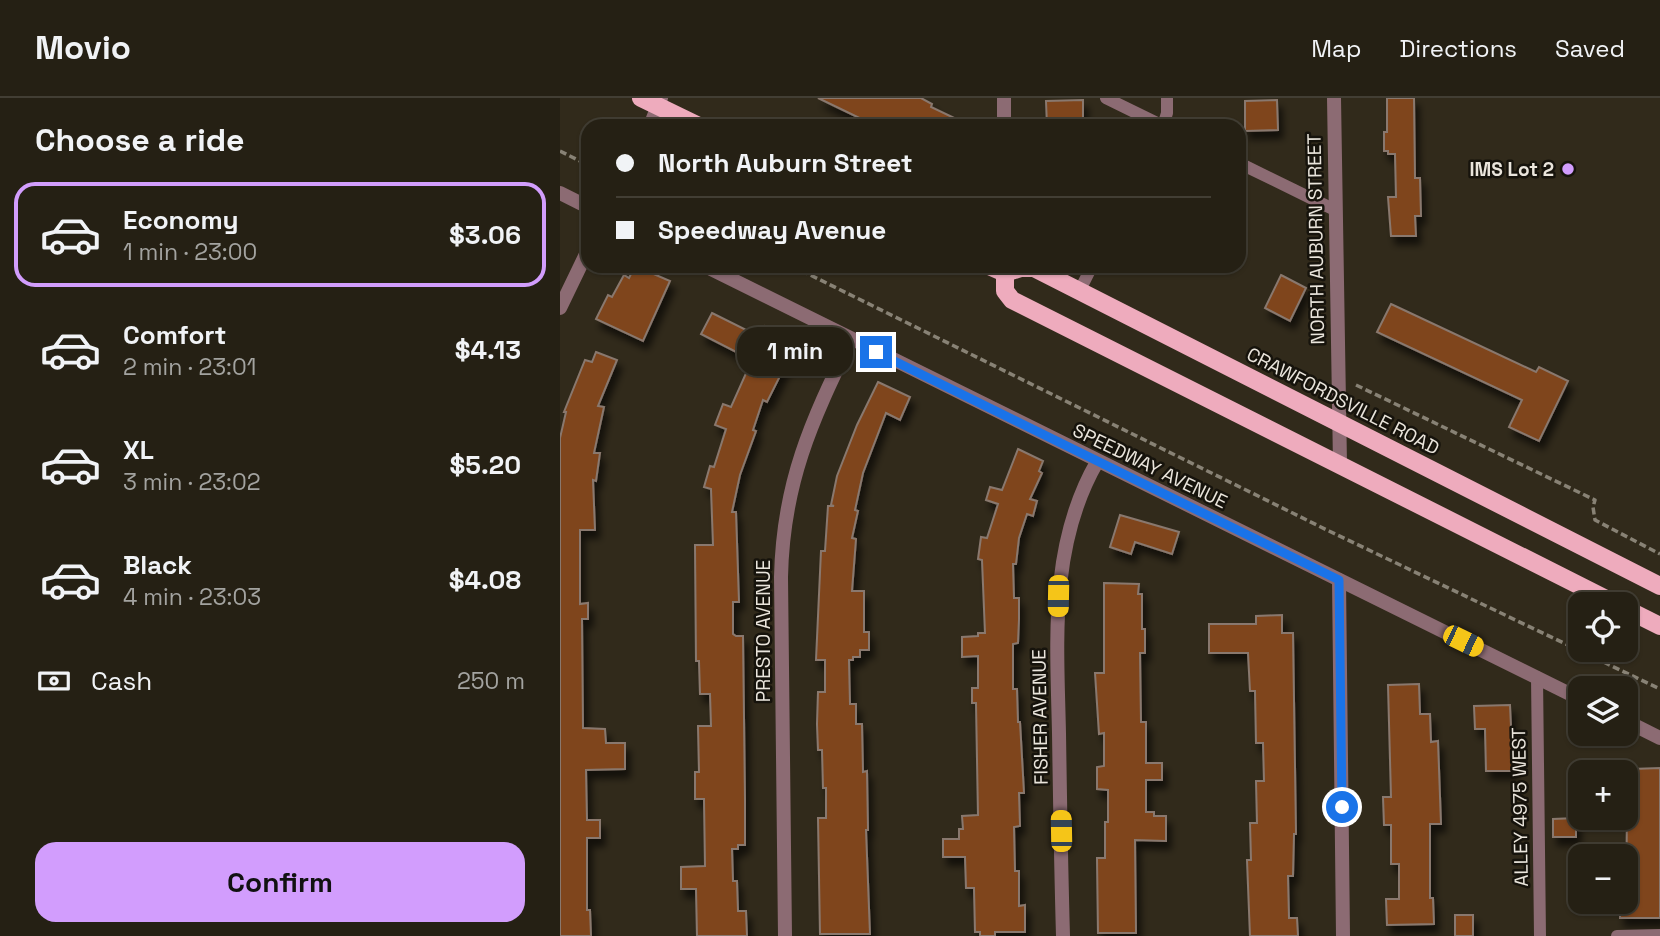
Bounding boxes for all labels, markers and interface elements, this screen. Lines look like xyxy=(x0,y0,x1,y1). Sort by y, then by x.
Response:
text: Movio xyxy=(35,27,131,69)
text: Map xyxy=(1311,33,1361,64)
text: Directions xyxy=(1399,33,1517,64)
text: Saved xyxy=(1555,33,1625,64)
text: Choose a ride xyxy=(35,120,245,160)
street label: NORTH AUBURN STREET xyxy=(1302,133,1330,345)
text: North Auburn Street xyxy=(658,146,913,180)
place label: IMS Lot 2 xyxy=(1469,157,1554,182)
marker: IMS Lot 2 xyxy=(1560,161,1576,177)
icon: car xyxy=(39,203,102,266)
text: Economy xyxy=(123,203,239,237)
text: Speedway Avenue xyxy=(658,213,886,247)
text: $3.06 xyxy=(449,218,521,252)
text: 1 min · 23:00 xyxy=(123,237,257,267)
icon: car xyxy=(39,318,102,381)
text: Comfort xyxy=(123,318,226,352)
callout: 1 min xyxy=(736,328,852,376)
text: $4.13 xyxy=(455,333,521,367)
text: 1 min xyxy=(767,336,823,366)
route end xyxy=(860,336,892,368)
street label: CRAWFORDSVILLE ROAD xyxy=(1242,342,1444,460)
text: 2 min · 23:01 xyxy=(123,352,256,382)
street label: SPEEDWAY AVENUE xyxy=(1069,418,1231,514)
icon: car xyxy=(39,433,102,496)
text: XL xyxy=(123,433,154,467)
text: $5.20 xyxy=(450,448,521,482)
text: 3 min · 23:02 xyxy=(123,467,261,497)
icon: car xyxy=(39,548,102,611)
text: Black xyxy=(123,548,192,582)
street label: PRESTO AVENUE xyxy=(751,560,776,702)
text: $4.08 xyxy=(449,563,521,597)
car xyxy=(1048,575,1069,617)
text: 4 min · 23:03 xyxy=(123,582,261,612)
map controls xyxy=(1568,592,1638,914)
button: locate xyxy=(1568,592,1638,662)
car xyxy=(1440,622,1487,660)
street label: FISHER AVENUE xyxy=(1026,649,1054,785)
icon: cash xyxy=(35,662,73,700)
text: Cash xyxy=(91,664,152,698)
text: 250 m xyxy=(457,666,525,696)
button: layers xyxy=(1568,676,1638,746)
street label: ALLEY 4975 WEST xyxy=(1506,727,1534,887)
button: + xyxy=(1568,760,1638,830)
route start xyxy=(1326,791,1358,823)
car xyxy=(1051,810,1072,852)
button: Confirm xyxy=(35,842,525,922)
button: − xyxy=(1568,844,1638,914)

